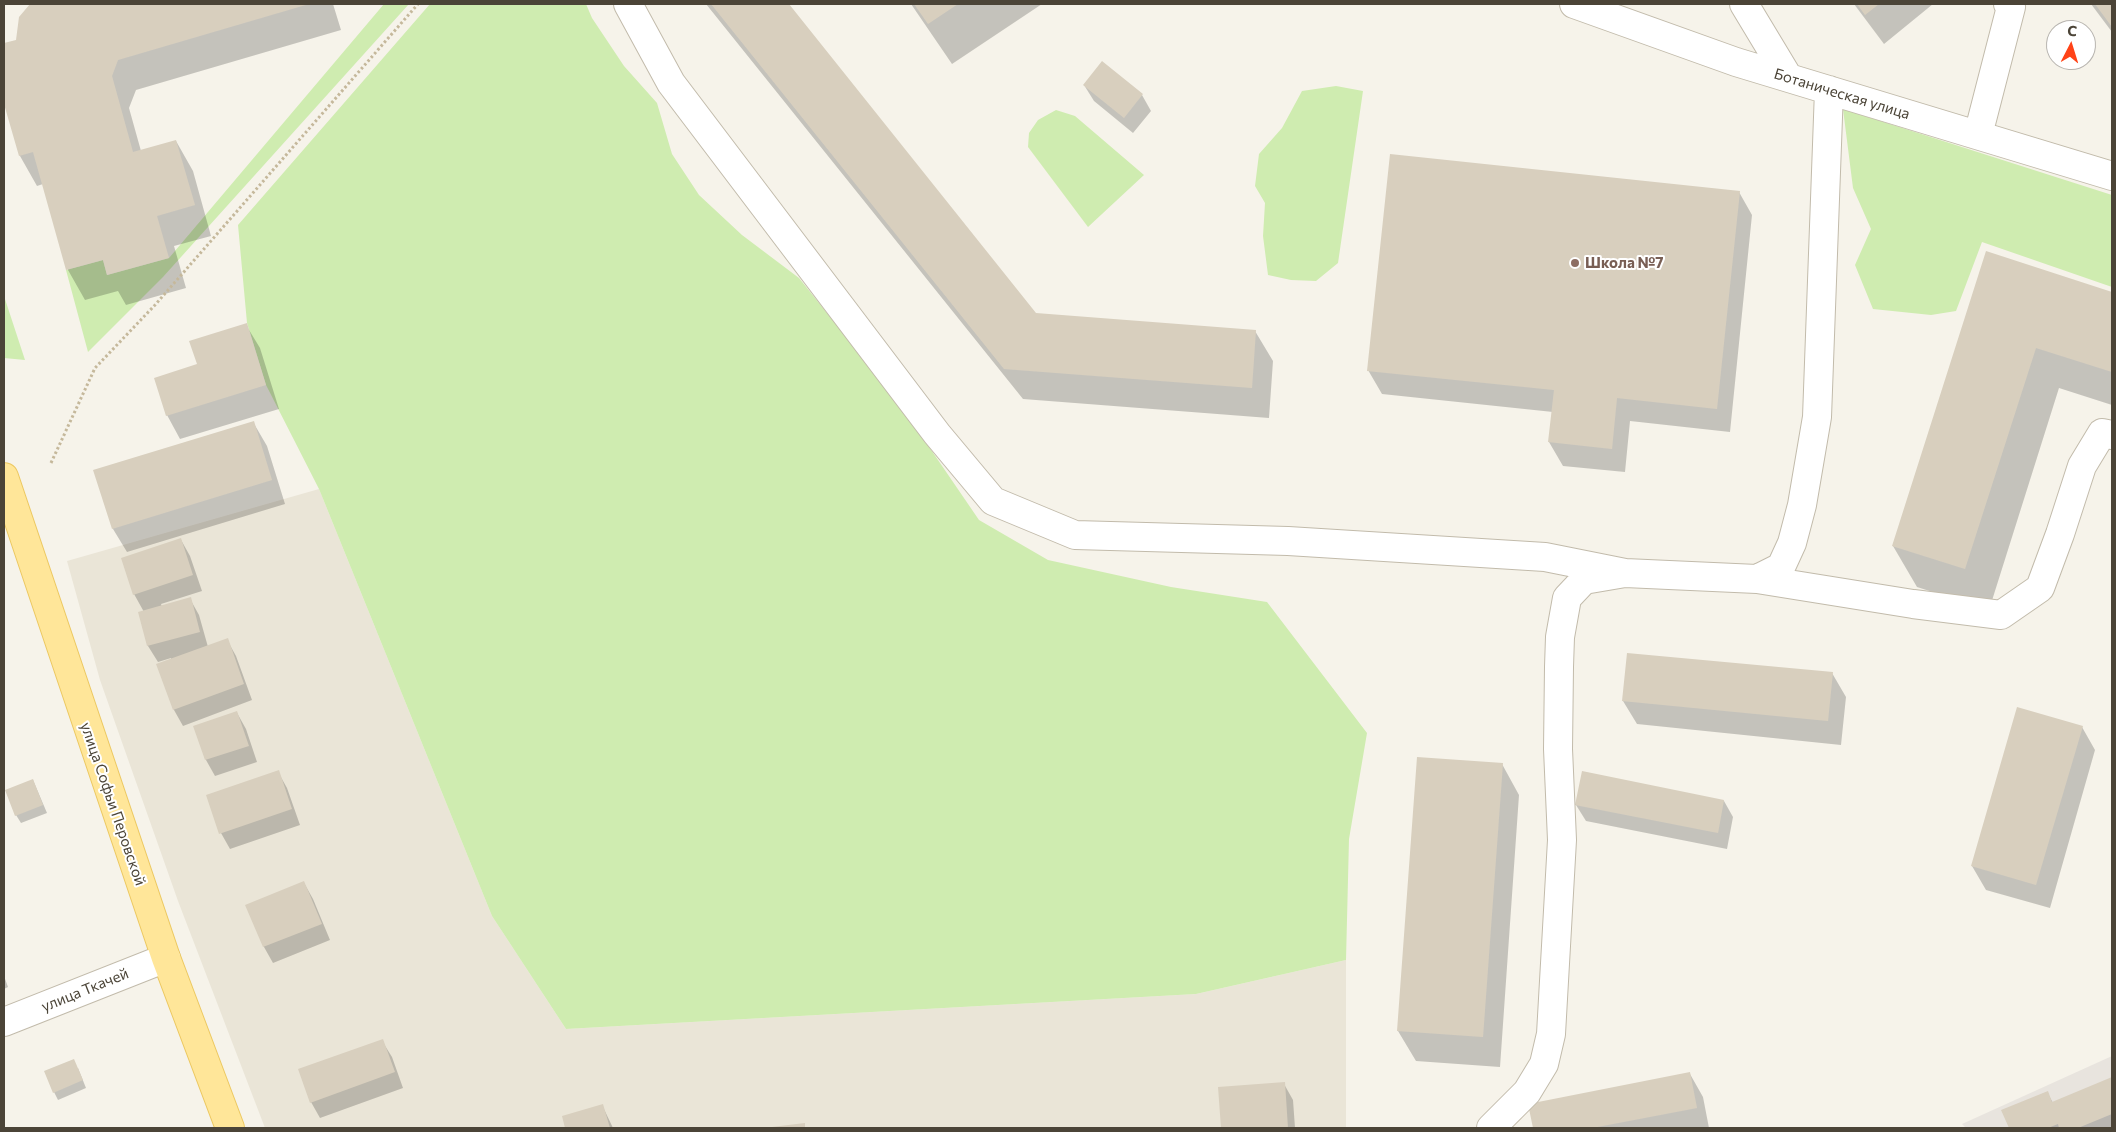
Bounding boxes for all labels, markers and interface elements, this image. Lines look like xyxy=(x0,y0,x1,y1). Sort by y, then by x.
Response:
north arrow xyxy=(2046,20,2096,70)
text: С xyxy=(2067,22,2078,39)
street label: Ботаническая улица xyxy=(1772,65,1912,123)
place label: Школа №7 xyxy=(1585,254,1664,272)
marker: Школа №7 xyxy=(1569,257,1581,269)
street label: улица Софьи Перовской xyxy=(77,720,149,888)
street label: улица Ткачей xyxy=(39,964,131,1016)

